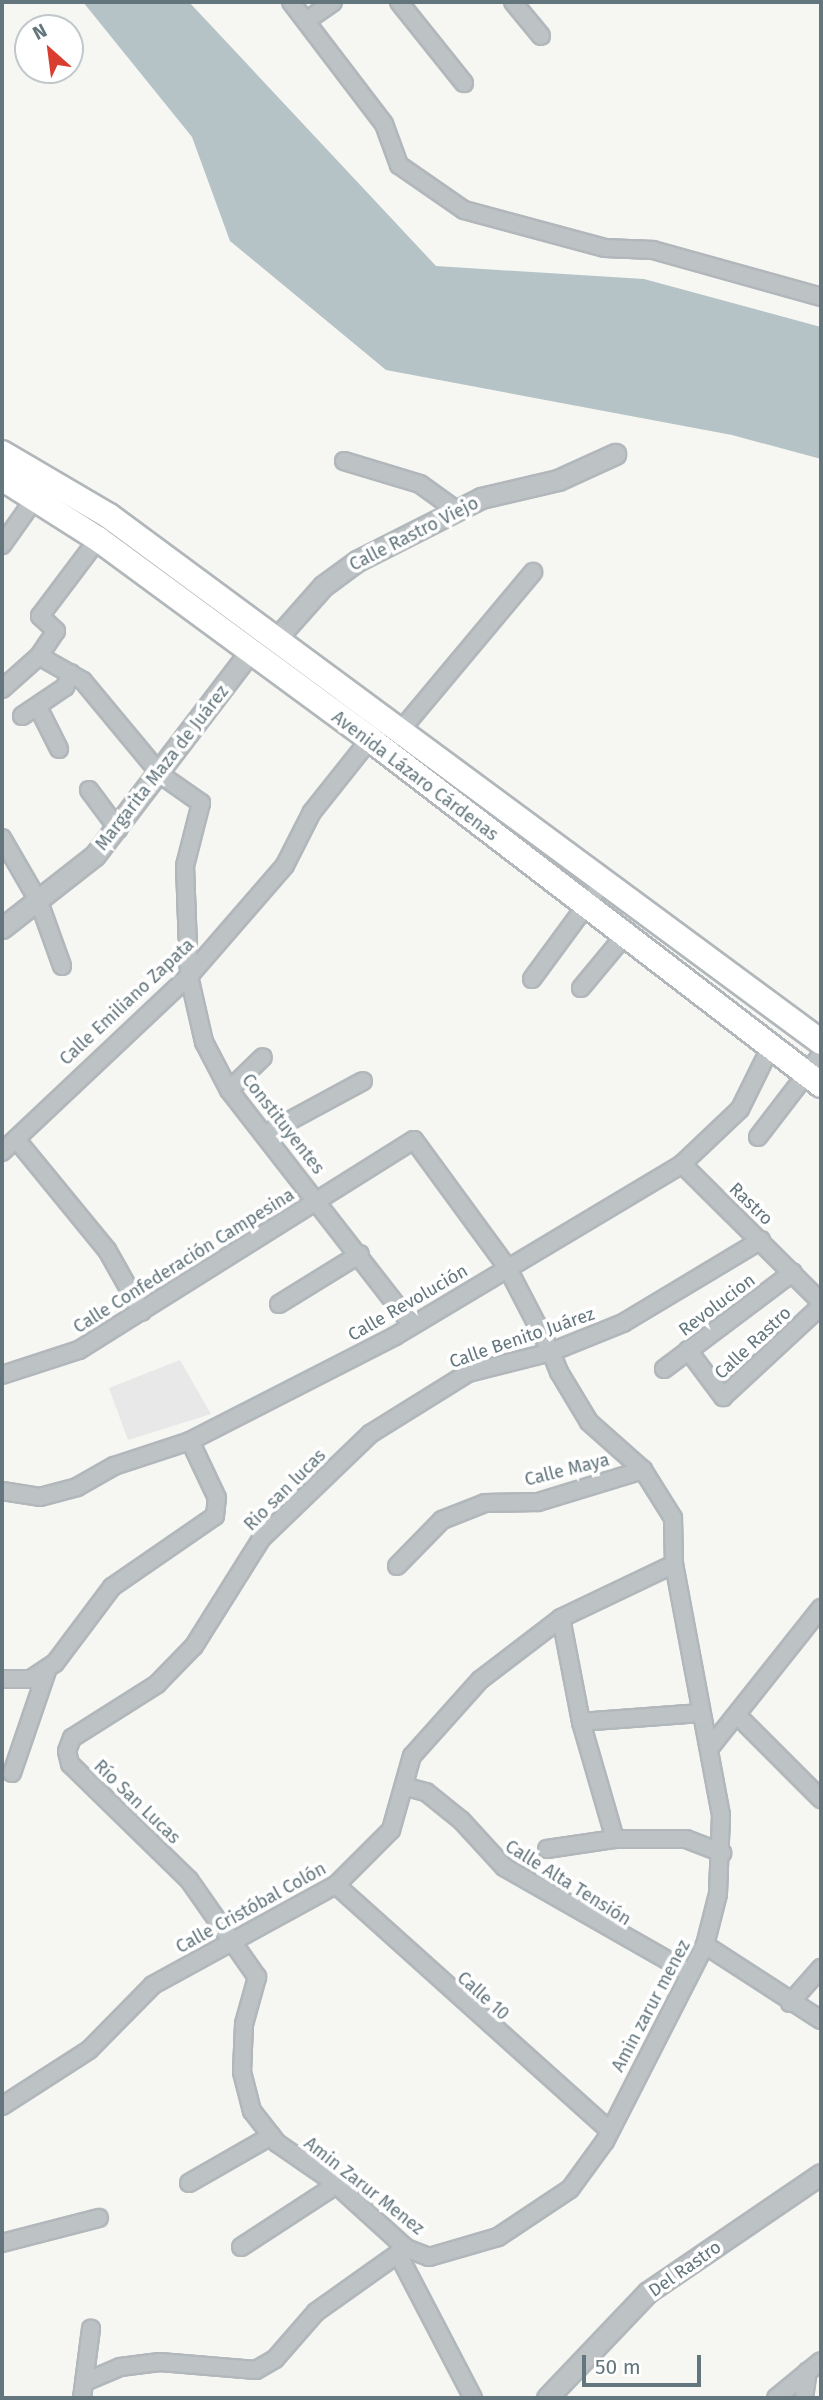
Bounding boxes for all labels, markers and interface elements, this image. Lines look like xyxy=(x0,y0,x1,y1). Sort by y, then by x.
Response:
north arrow xyxy=(14,14,84,84)
text: N xyxy=(29,19,51,45)
street label: Calle Rastro Viejo xyxy=(346,492,482,576)
street label: Margarita Maza de Juárez xyxy=(91,681,233,855)
street label: Avenida Lázaro Cárdenas xyxy=(328,706,502,846)
street label: Calle Emiliano Zapata xyxy=(55,934,199,1070)
street label: Constituyentes xyxy=(237,1070,329,1178)
street label: Rastro xyxy=(725,1178,777,1230)
street label: Calle Confederación Campesina xyxy=(69,1184,299,1338)
street label: Calle Revolución xyxy=(344,1260,472,1346)
street label: Revolucion xyxy=(675,1269,759,1341)
street label: Calle Rastro xyxy=(710,1302,796,1384)
street label: Calle Benito Juárez xyxy=(447,1303,597,1373)
street label: Rio san lucas xyxy=(240,1445,330,1535)
street label: Calle Maya xyxy=(522,1449,612,1491)
street label: Río San Lucas xyxy=(89,1755,185,1849)
street label: Calle Alta Tensión xyxy=(501,1836,635,1930)
street label: Calle Cristóbal Colón xyxy=(172,1858,330,1958)
street label: Amin zarur menez xyxy=(607,1936,695,2076)
street label: Calle 10 xyxy=(453,1967,513,2025)
street label: Amin Zarur Menez xyxy=(300,2133,428,2239)
street label: Del Rastro xyxy=(645,2236,725,2302)
scale bar xyxy=(585,2340,704,2384)
text: 50 m xyxy=(595,2354,641,2380)

